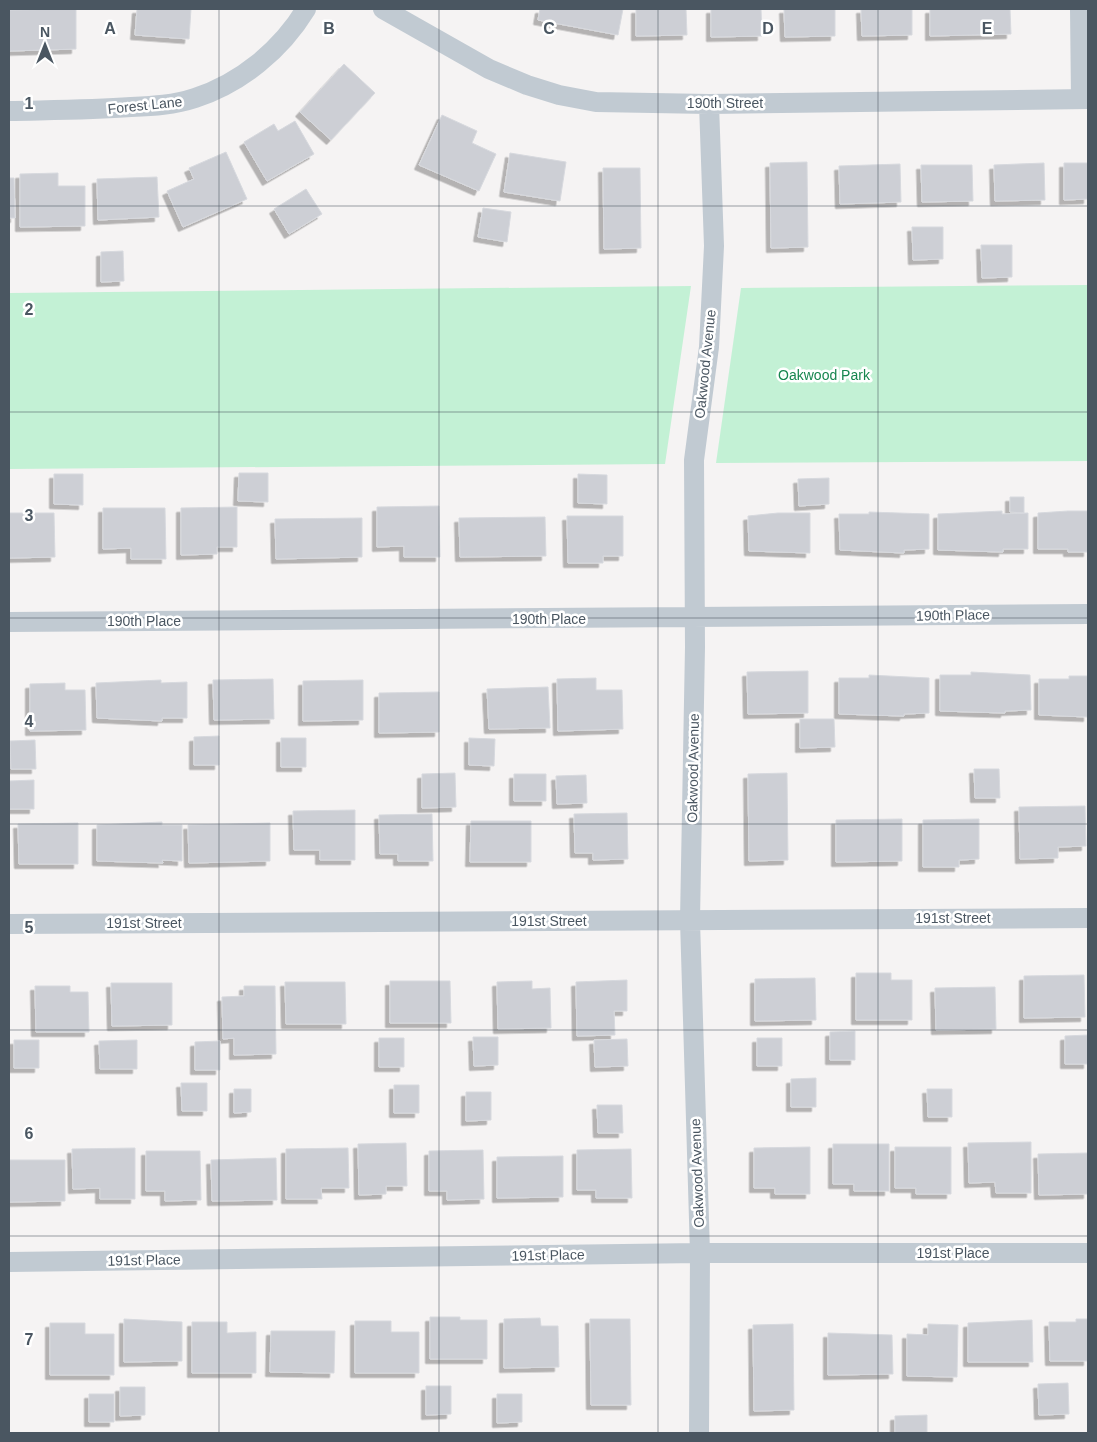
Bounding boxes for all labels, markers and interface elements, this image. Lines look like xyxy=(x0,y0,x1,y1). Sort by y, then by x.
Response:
north arrow xyxy=(20,20,70,70)
text: A xyxy=(104,20,116,37)
text: B xyxy=(323,20,335,37)
text: C xyxy=(543,20,555,37)
text: D xyxy=(762,20,774,37)
text: E xyxy=(982,20,993,37)
text: N xyxy=(40,24,50,40)
street label: Forest Lane xyxy=(107,93,183,117)
text: 1 xyxy=(25,95,34,112)
street label: 190th Street xyxy=(687,95,763,111)
text: 2 xyxy=(25,301,34,318)
street label: Oakwood Avenue xyxy=(691,309,719,419)
park label: Oakwood Park xyxy=(778,367,871,383)
text: 3 xyxy=(25,507,34,524)
street label: 190th Place xyxy=(916,606,990,624)
street label: 190th Place xyxy=(512,611,586,627)
street label: 190th Place xyxy=(107,613,181,629)
text: 4 xyxy=(25,713,34,730)
street label: Oakwood Avenue xyxy=(684,713,702,823)
street label: 191st Street xyxy=(915,910,991,926)
street label: 191st Street xyxy=(511,913,587,929)
street label: 191st Street xyxy=(106,915,182,931)
text: 5 xyxy=(25,919,34,936)
street label: Oakwood Avenue xyxy=(687,1118,707,1228)
text: 6 xyxy=(25,1125,34,1142)
street label: 191st Place xyxy=(916,1245,990,1261)
street label: 191st Place xyxy=(511,1246,585,1264)
street label: 191st Place xyxy=(107,1251,181,1269)
text: 7 xyxy=(25,1331,34,1348)

